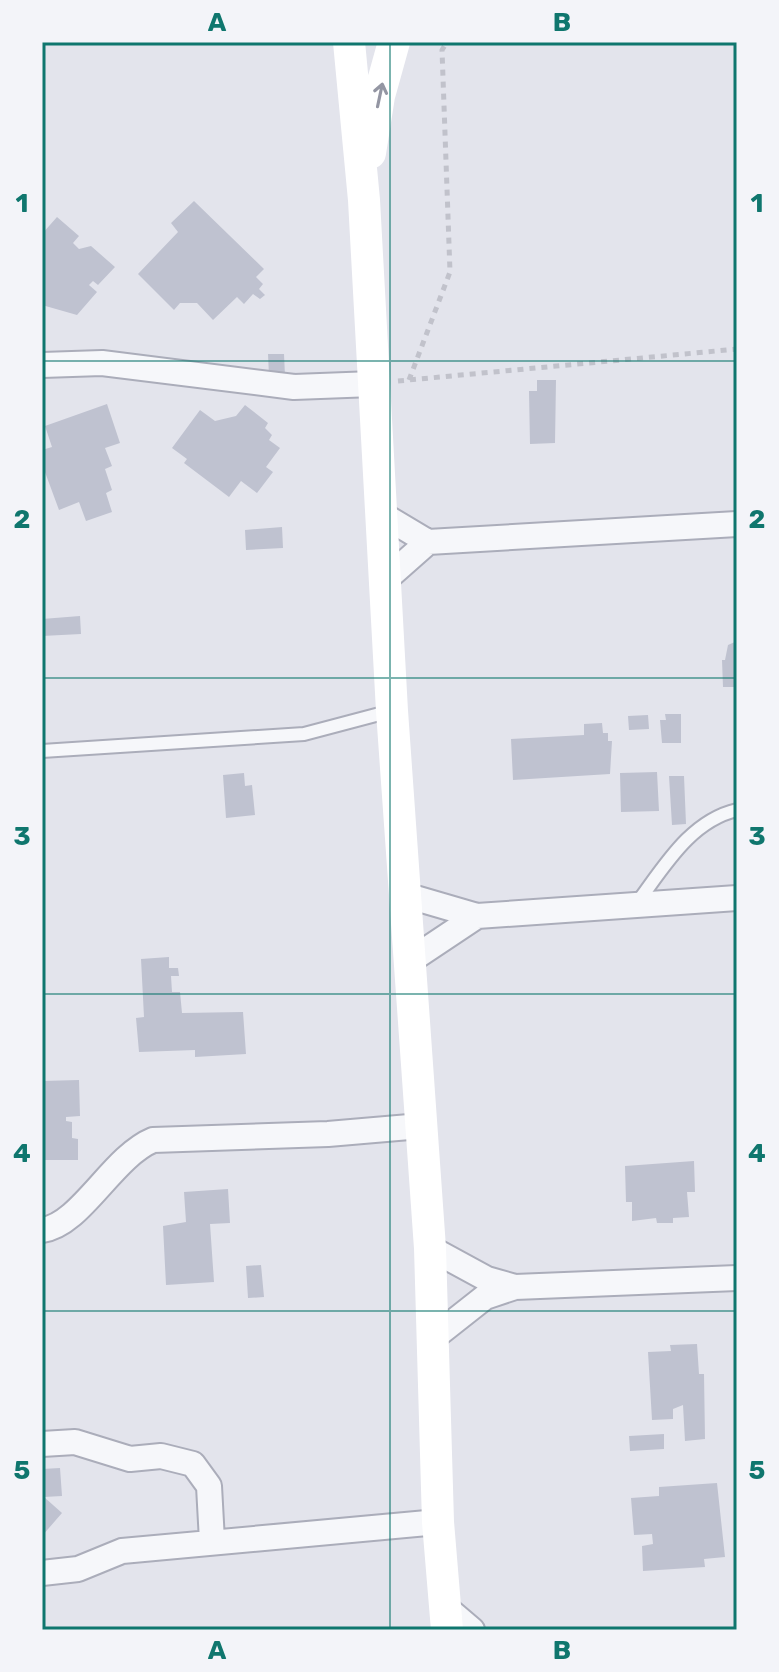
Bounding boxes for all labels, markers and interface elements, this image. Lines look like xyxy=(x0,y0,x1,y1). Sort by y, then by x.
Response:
text: A xyxy=(208,7,227,38)
text: B xyxy=(553,7,571,38)
one-way arrow xyxy=(373,83,388,108)
text: 1 xyxy=(16,188,28,219)
text: 1 xyxy=(751,188,763,219)
text: 2 xyxy=(14,504,30,535)
text: 2 xyxy=(749,504,765,535)
text: 3 xyxy=(13,821,31,852)
text: 3 xyxy=(748,821,766,852)
text: 4 xyxy=(13,1138,31,1169)
text: 4 xyxy=(748,1138,766,1169)
text: 5 xyxy=(14,1455,30,1486)
text: 5 xyxy=(749,1455,765,1486)
text: A xyxy=(208,1635,227,1666)
text: B xyxy=(553,1635,571,1666)

